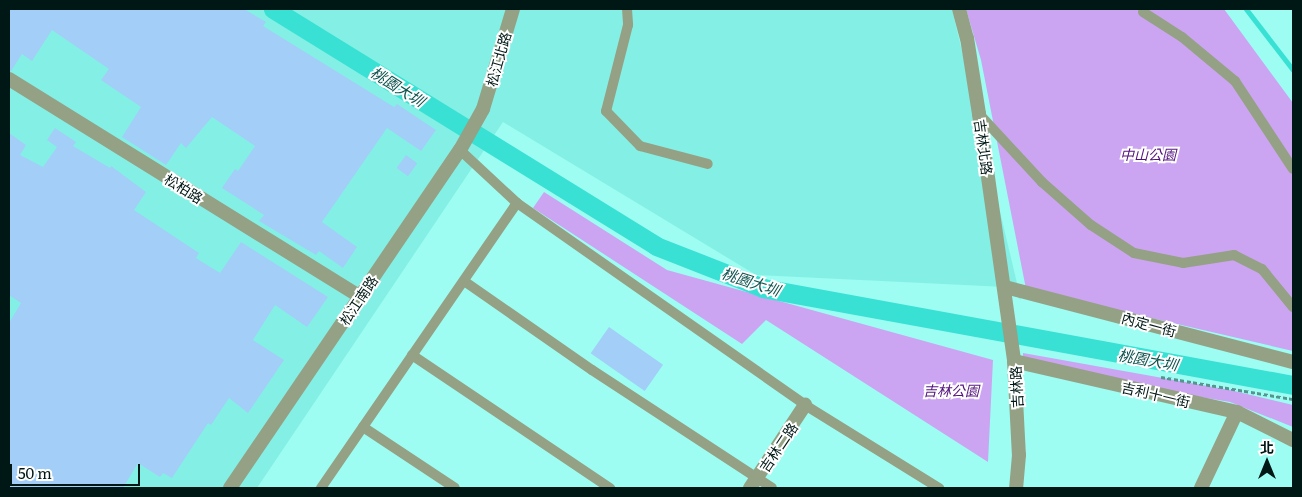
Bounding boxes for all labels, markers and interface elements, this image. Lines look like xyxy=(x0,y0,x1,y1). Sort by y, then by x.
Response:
street label: 松江北路 xyxy=(482,30,514,88)
water label: 桃園大圳 xyxy=(368,62,428,110)
street label: 吉林北路 xyxy=(972,118,996,176)
park label: 中山公園 xyxy=(1120,146,1176,162)
street label: 松柏路 xyxy=(162,170,206,206)
water label: 桃園大圳 xyxy=(720,263,782,299)
street label: 松江南路 xyxy=(335,272,381,328)
street label: 內定一街 xyxy=(1120,309,1178,339)
water label: 桃園大圳 xyxy=(1117,345,1179,373)
street label: 吉林路 xyxy=(1007,366,1025,408)
street label: 吉利十一街 xyxy=(1120,378,1192,410)
park label: 吉林公園 xyxy=(923,382,979,398)
street label: 吉林二路 xyxy=(755,419,801,475)
north arrow xyxy=(1242,437,1292,487)
text: 北 xyxy=(1260,437,1274,457)
scale bar xyxy=(12,454,142,486)
text: 50 m xyxy=(18,461,52,484)

